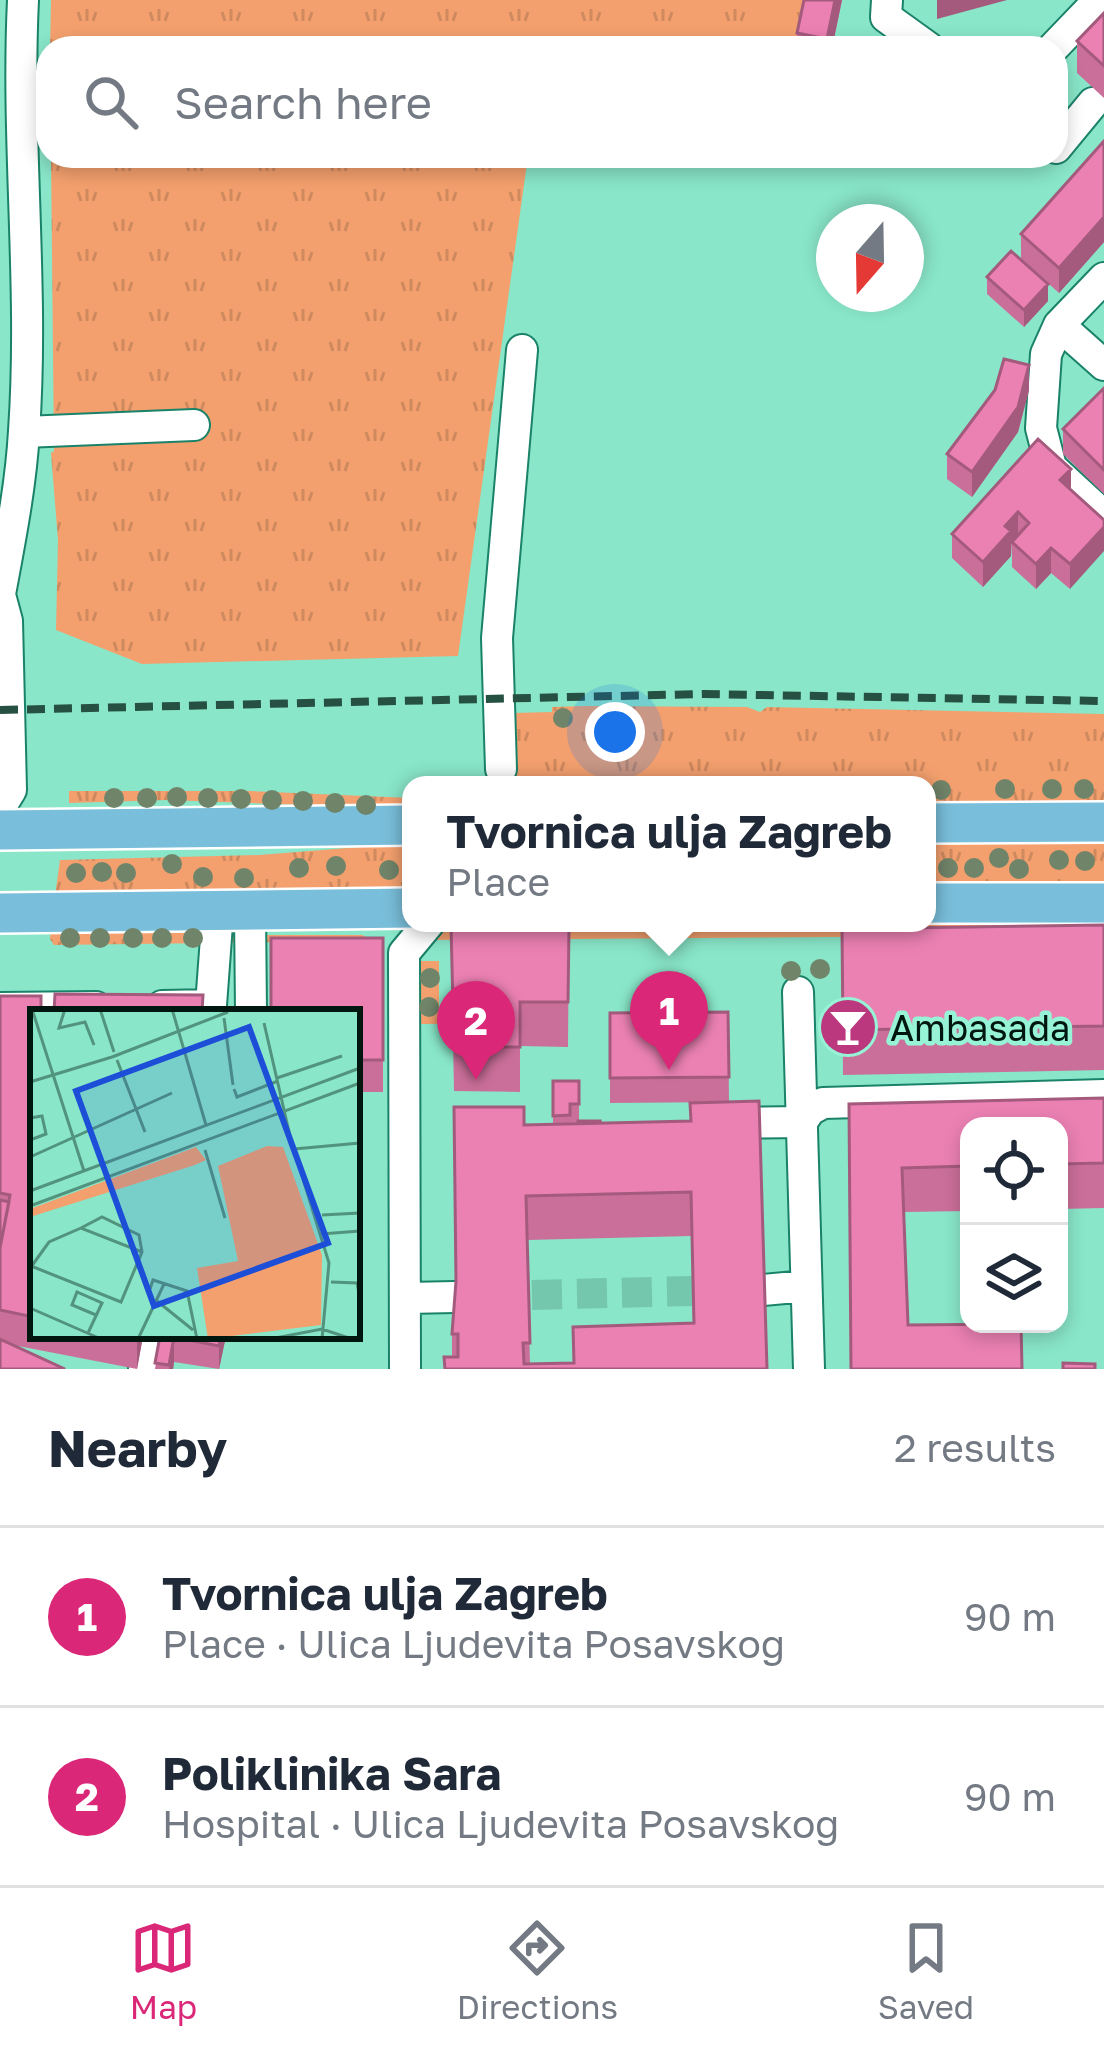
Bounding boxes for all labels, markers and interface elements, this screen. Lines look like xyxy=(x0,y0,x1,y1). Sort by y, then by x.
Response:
search box xyxy=(36,36,1068,168)
icon: search xyxy=(78,69,144,135)
text: Search here xyxy=(174,75,432,129)
north arrow xyxy=(816,204,924,312)
your location xyxy=(585,702,645,762)
popup xyxy=(402,776,936,932)
text: Tvornica ulja Zagreb xyxy=(446,804,892,858)
text: Place xyxy=(446,858,550,905)
pin: 1 xyxy=(630,971,708,1070)
pin: 2 xyxy=(437,981,515,1080)
bar icon: Ambasada xyxy=(817,996,879,1058)
place label: Ambasada xyxy=(890,1006,1070,1049)
inset map xyxy=(30,1009,360,1339)
map controls xyxy=(960,1117,1068,1333)
button: locate xyxy=(960,1117,1068,1225)
button: layers xyxy=(960,1225,1068,1333)
text: Nearby xyxy=(48,1417,227,1478)
text: 2 results xyxy=(894,1424,1056,1471)
text: Tvornica ulja Zagreb xyxy=(162,1566,608,1620)
text: 1 xyxy=(77,1593,97,1640)
text: 90 m xyxy=(964,1593,1056,1640)
text: Place · Ulica Ljudevita Posavskog xyxy=(162,1620,785,1667)
text: Poliklinika Sara xyxy=(162,1746,501,1800)
text: 2 xyxy=(75,1773,99,1820)
text: 90 m xyxy=(964,1773,1056,1820)
text: Hospital · Ulica Ljudevita Posavskog xyxy=(162,1800,839,1847)
tab: Map xyxy=(130,1915,197,2026)
tab: Directions xyxy=(457,1915,618,2026)
tab: Saved xyxy=(878,1915,974,2026)

